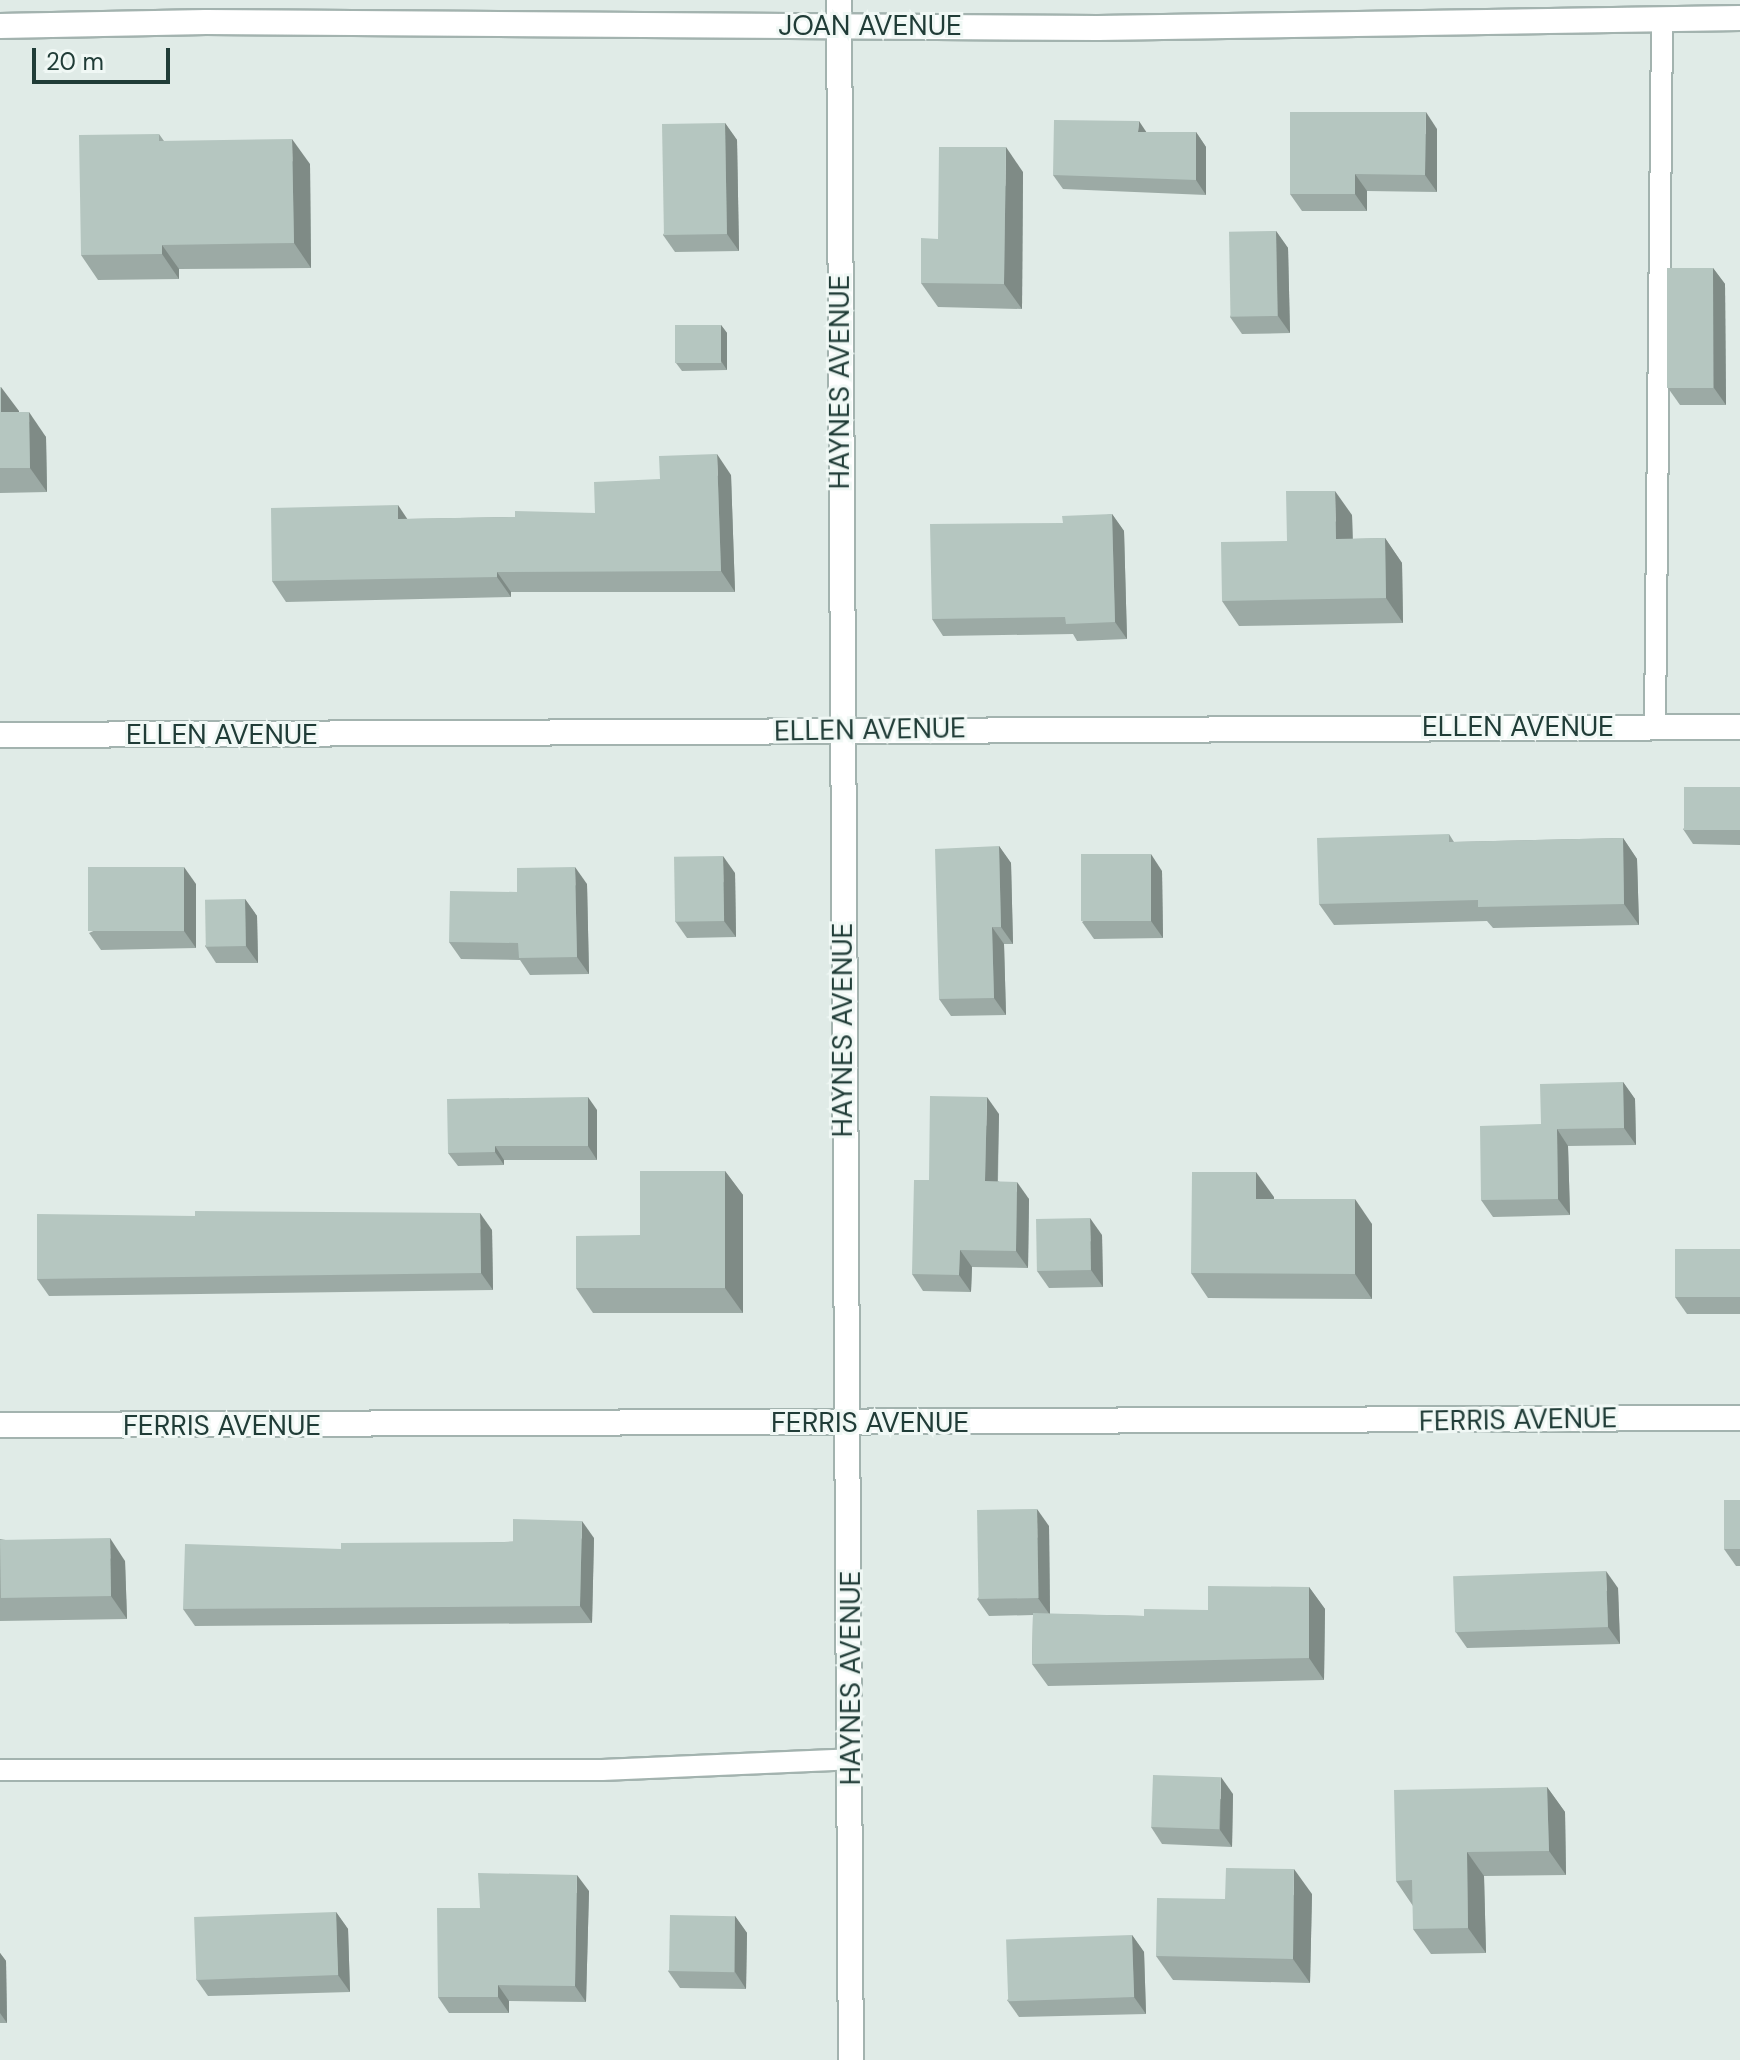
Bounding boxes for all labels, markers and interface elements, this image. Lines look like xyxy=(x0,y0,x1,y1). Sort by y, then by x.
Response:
street label: JOAN AVENUE xyxy=(778,9,962,43)
scale bar xyxy=(36,32,174,82)
text: 20 m xyxy=(46,46,104,77)
street label: HAYNES AVENUE xyxy=(823,275,857,489)
street label: ELLEN AVENUE xyxy=(1422,710,1614,744)
street label: ELLEN AVENUE xyxy=(774,712,966,748)
street label: ELLEN AVENUE xyxy=(126,718,318,752)
street label: HAYNES AVENUE xyxy=(826,923,860,1137)
street label: FERRIS AVENUE xyxy=(1419,1401,1617,1439)
street label: FERRIS AVENUE xyxy=(771,1406,969,1440)
street label: FERRIS AVENUE xyxy=(123,1409,321,1443)
street label: HAYNES AVENUE xyxy=(834,1571,868,1785)

